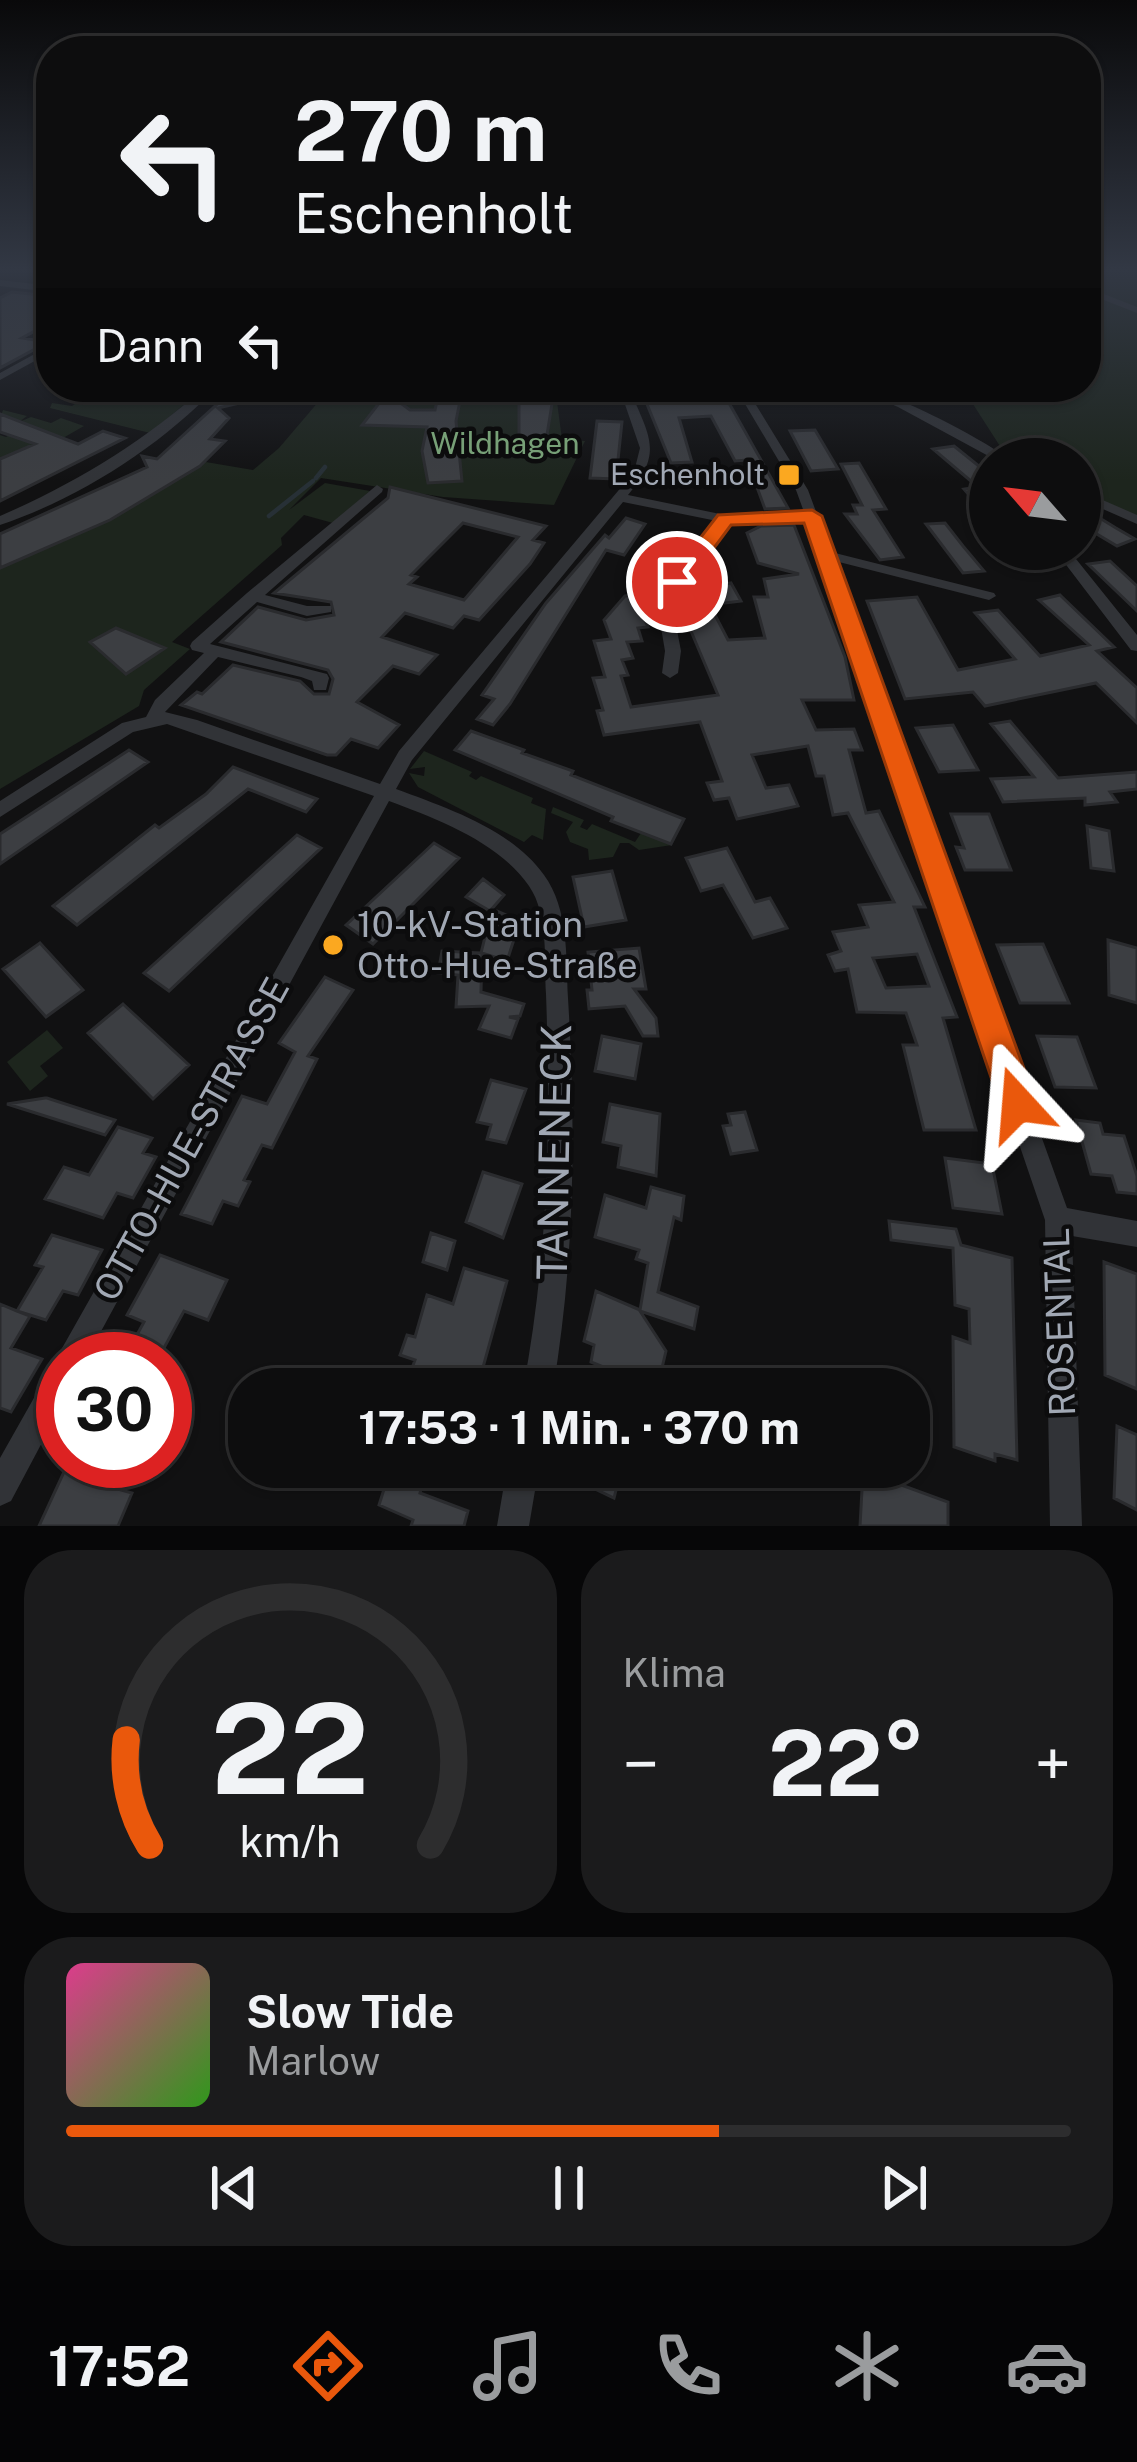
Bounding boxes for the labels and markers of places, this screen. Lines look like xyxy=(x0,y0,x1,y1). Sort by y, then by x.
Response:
place label: Eschenholt xyxy=(610,456,765,492)
marker: Eschenholt xyxy=(776,462,802,488)
pin xyxy=(626,531,728,633)
place label: 10-kV-Station Otto-Hue-Straße xyxy=(357,903,638,986)
marker: 10-kV-Station Otto-Hue-Straße xyxy=(320,932,346,958)

